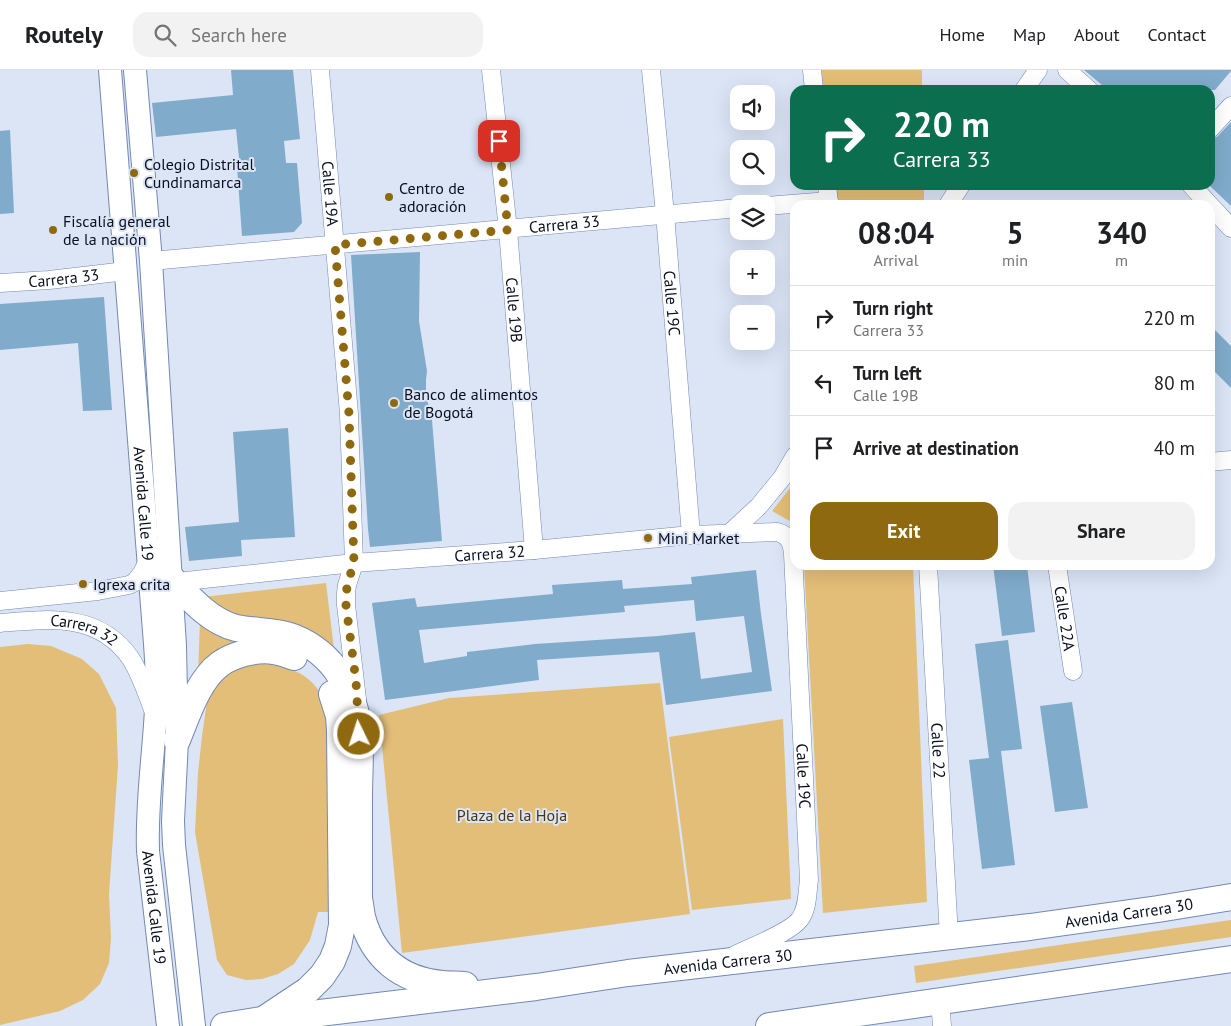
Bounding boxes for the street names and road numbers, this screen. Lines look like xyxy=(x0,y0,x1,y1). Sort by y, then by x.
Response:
street label: Calle 19A xyxy=(318,160,343,228)
street label: Carrera 33 xyxy=(528,211,601,237)
street label: Carrera 33 xyxy=(28,264,100,291)
street label: Calle 19C xyxy=(660,270,685,336)
street label: Calle 19B xyxy=(502,276,527,343)
street label: Avenida Calle 19 xyxy=(130,446,158,562)
street label: Carrera 32 xyxy=(454,541,526,566)
street label: Calle 22A xyxy=(1050,585,1080,653)
street label: Carrera 32 xyxy=(50,610,123,650)
street label: Calle 22 xyxy=(927,722,950,779)
street label: Calle 19C xyxy=(792,743,815,809)
street label: Avenida Calle 19 xyxy=(138,849,171,965)
street label: Avenida Carrera 30 xyxy=(1063,893,1195,932)
street label: Avenida Carrera 30 xyxy=(662,944,794,979)

